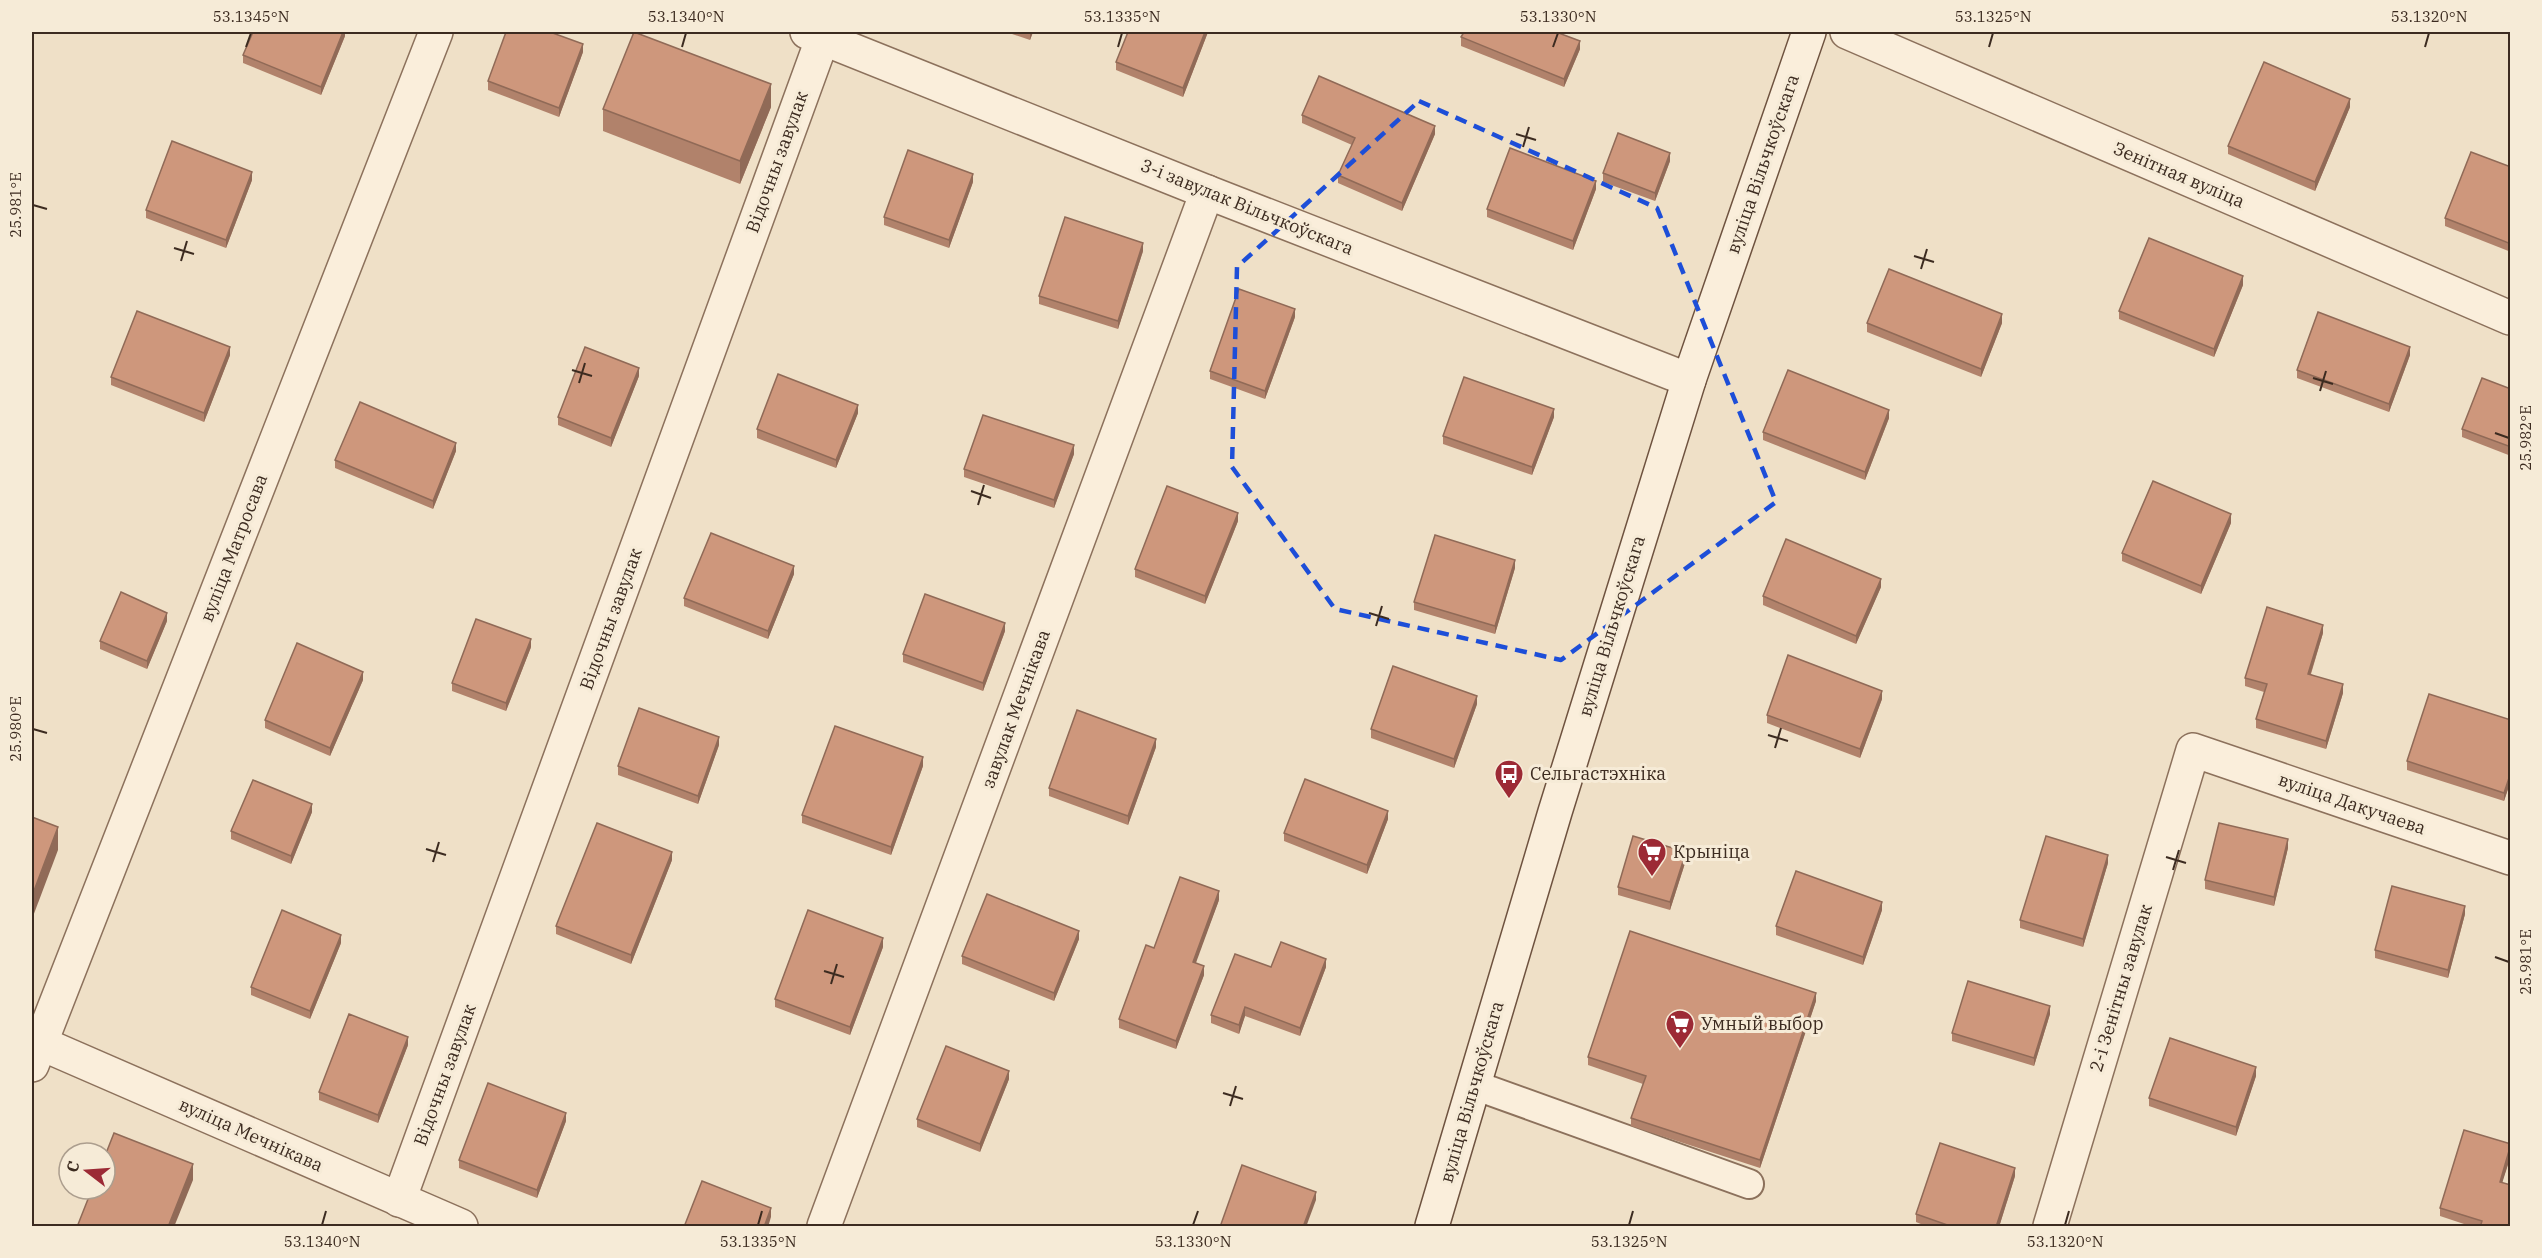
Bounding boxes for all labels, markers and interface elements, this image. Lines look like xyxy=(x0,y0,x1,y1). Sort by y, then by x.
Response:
text: 53.1345°N xyxy=(213,7,289,26)
text: 53.1340°N xyxy=(648,7,724,26)
text: 53.1335°N xyxy=(1084,7,1160,26)
text: 53.1330°N xyxy=(1520,7,1596,26)
text: 53.1325°N xyxy=(1955,7,2031,26)
text: 53.1320°N xyxy=(2391,7,2467,26)
street label: вуліца Вільчкоўскага xyxy=(1721,71,1804,257)
street label: Відочны завулак xyxy=(740,87,813,236)
street label: Зенітная вуліца xyxy=(2110,137,2249,213)
street label: 3-і завулак Вільчкоўскага xyxy=(1137,153,1357,260)
text: 25.981°E xyxy=(6,172,25,238)
text: 25.982°E xyxy=(2516,405,2535,471)
street label: вуліца Матросава xyxy=(195,471,272,625)
street label: вуліца Вільчкоўскага xyxy=(1573,532,1650,719)
street label: Відочны завулак xyxy=(574,544,647,693)
street label: завулак Мечнікава xyxy=(976,626,1055,791)
text: 25.980°E xyxy=(6,696,25,762)
bus stop icon: Сельгастэхніка xyxy=(1493,758,1525,800)
place label: Сельгастэхніка xyxy=(1530,762,1666,785)
street label: вуліца Дакучаева xyxy=(2275,768,2429,840)
supermarket icon: Крыніца xyxy=(1636,836,1668,878)
place label: Крыніца xyxy=(1673,840,1750,863)
street label: 2-і Зенітны завулак xyxy=(2084,901,2157,1075)
text: 25.981°E xyxy=(2516,929,2535,995)
street label: вуліца Вільчкоўскага xyxy=(1435,998,1509,1185)
street label: Відочны завулак xyxy=(408,1000,481,1149)
supermarket icon: Умный выбор xyxy=(1664,1008,1696,1050)
place label: Умный выбор xyxy=(1701,1012,1823,1035)
street label: вуліца Мечнікава xyxy=(176,1092,327,1177)
north arrow xyxy=(57,1141,117,1201)
text: С xyxy=(62,1159,84,1175)
text: 53.1340°N xyxy=(284,1232,360,1251)
text: 53.1335°N xyxy=(720,1232,796,1251)
text: 53.1330°N xyxy=(1155,1232,1231,1251)
text: 53.1325°N xyxy=(1591,1232,1667,1251)
text: 53.1320°N xyxy=(2027,1232,2103,1251)

